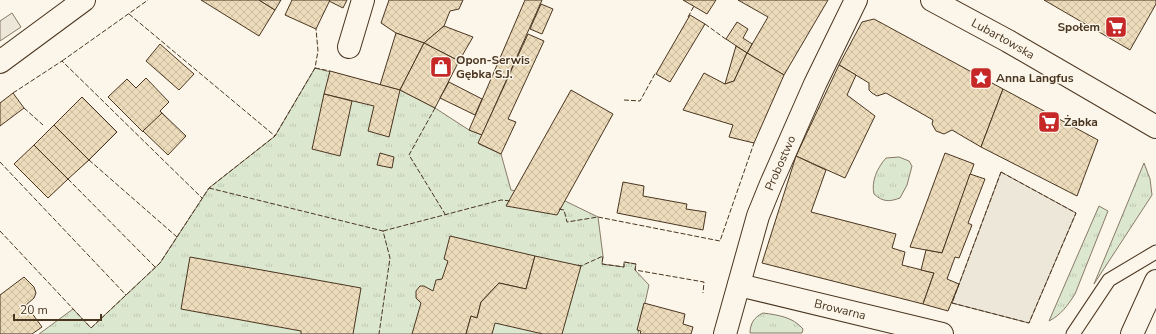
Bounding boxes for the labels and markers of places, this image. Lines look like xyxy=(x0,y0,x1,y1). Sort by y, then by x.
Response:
supermarket icon: Społem xyxy=(1103,14,1129,40)
place label: Społem xyxy=(1058,19,1100,35)
place label: Opon-Serwis Gębka S.J. xyxy=(456,52,530,82)
shop icon: Opon-Serwis Gębka S.J. xyxy=(428,54,454,80)
place icon: Anna Langfus xyxy=(968,65,994,91)
place label: Anna Langfus xyxy=(996,70,1074,86)
supermarket icon: Żabka xyxy=(1036,109,1062,135)
place label: Żabka xyxy=(1064,114,1098,130)

